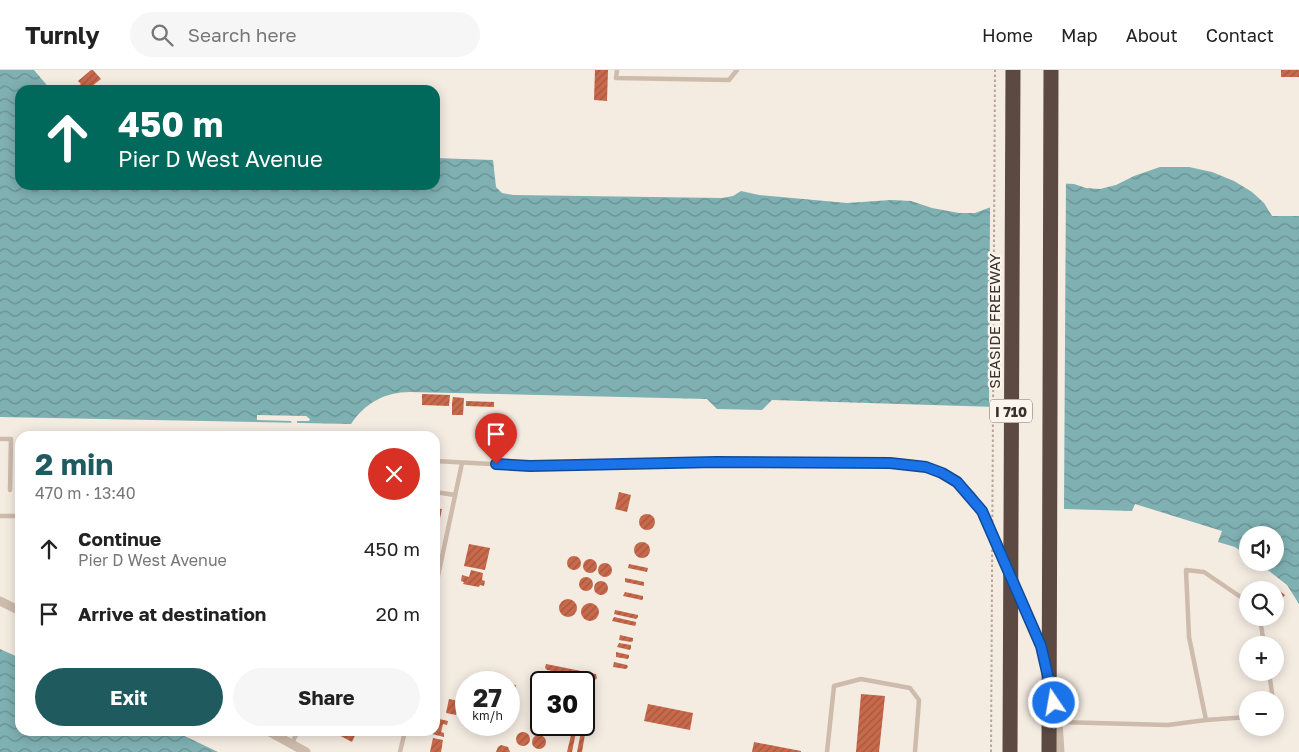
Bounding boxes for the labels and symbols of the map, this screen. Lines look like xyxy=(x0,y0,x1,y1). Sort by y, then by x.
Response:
street label: SEASIDE FREEWAY xyxy=(985,253,1003,389)
road number: I 710 xyxy=(990,400,1032,422)
pin xyxy=(475,413,517,464)
speed limit sign: 30 xyxy=(530,671,595,736)
position arrow xyxy=(1027,676,1079,728)

